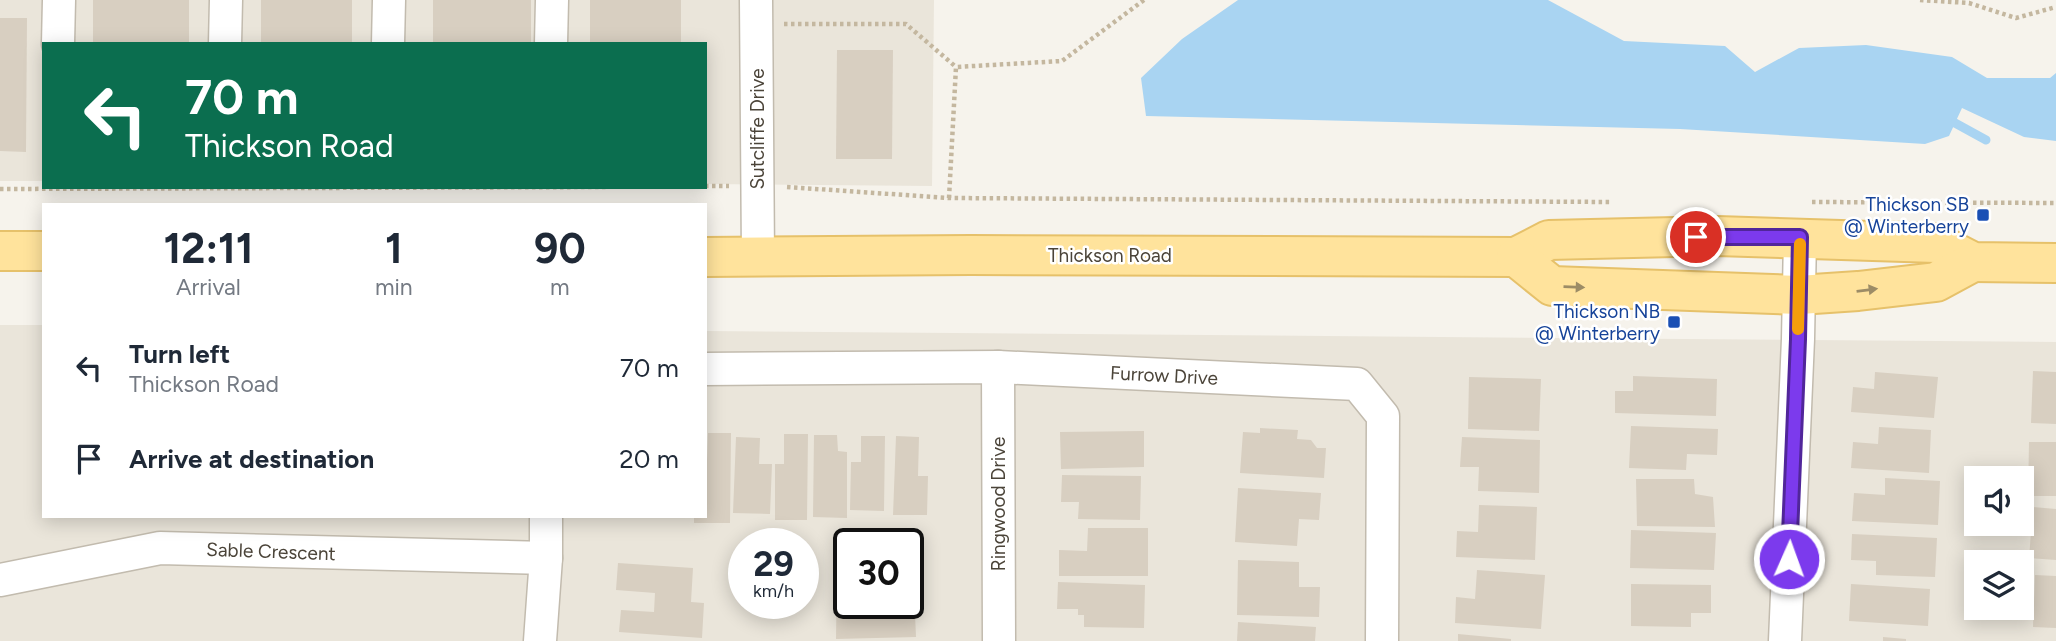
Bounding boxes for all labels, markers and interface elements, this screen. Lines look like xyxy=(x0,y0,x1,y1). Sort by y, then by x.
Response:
text: 70 m xyxy=(185,67,298,126)
street label: Sutcliffe Drive xyxy=(746,68,769,190)
icon: left xyxy=(70,70,161,161)
text: Thickson Road xyxy=(185,127,394,165)
place label: Thickson SB @ Winterberry xyxy=(1844,193,1969,238)
pin xyxy=(1666,207,1726,267)
marker: Thickson SB @ Winterberry xyxy=(1975,207,1991,223)
icon: arrive xyxy=(1677,218,1715,256)
text: 12:11 xyxy=(163,223,254,274)
text: 1 xyxy=(385,223,403,274)
text: 90 xyxy=(534,223,586,274)
street label: Thickson Road xyxy=(1048,244,1172,267)
text: Arrival xyxy=(176,273,241,301)
text: min xyxy=(375,273,413,301)
text: m xyxy=(550,273,570,301)
one-way arrow xyxy=(1563,282,1585,293)
one-way arrow xyxy=(1856,284,1878,295)
place label: Thickson NB @ Winterberry xyxy=(1535,300,1660,345)
marker: Thickson NB @ Winterberry xyxy=(1666,314,1682,330)
text: Turn left xyxy=(129,338,230,370)
icon: left xyxy=(70,349,108,387)
text: 70 m xyxy=(620,352,679,384)
street label: Furrow Drive xyxy=(1110,361,1218,390)
text: Thickson Road xyxy=(129,370,279,398)
street label: Ringwood Drive xyxy=(987,437,1010,571)
icon: arrive xyxy=(70,440,108,478)
text: Arrive at destination xyxy=(129,443,374,475)
text: 20 m xyxy=(619,443,679,475)
map controls xyxy=(1964,466,2034,620)
button: sound xyxy=(1964,466,2034,536)
position arrow xyxy=(1752,522,1826,596)
speed limit sign: 30 xyxy=(833,528,924,619)
street label: Sable Crescent xyxy=(206,538,336,565)
text: 29 xyxy=(753,543,794,585)
button: layers xyxy=(1964,550,2034,620)
text: km/h xyxy=(753,580,794,602)

